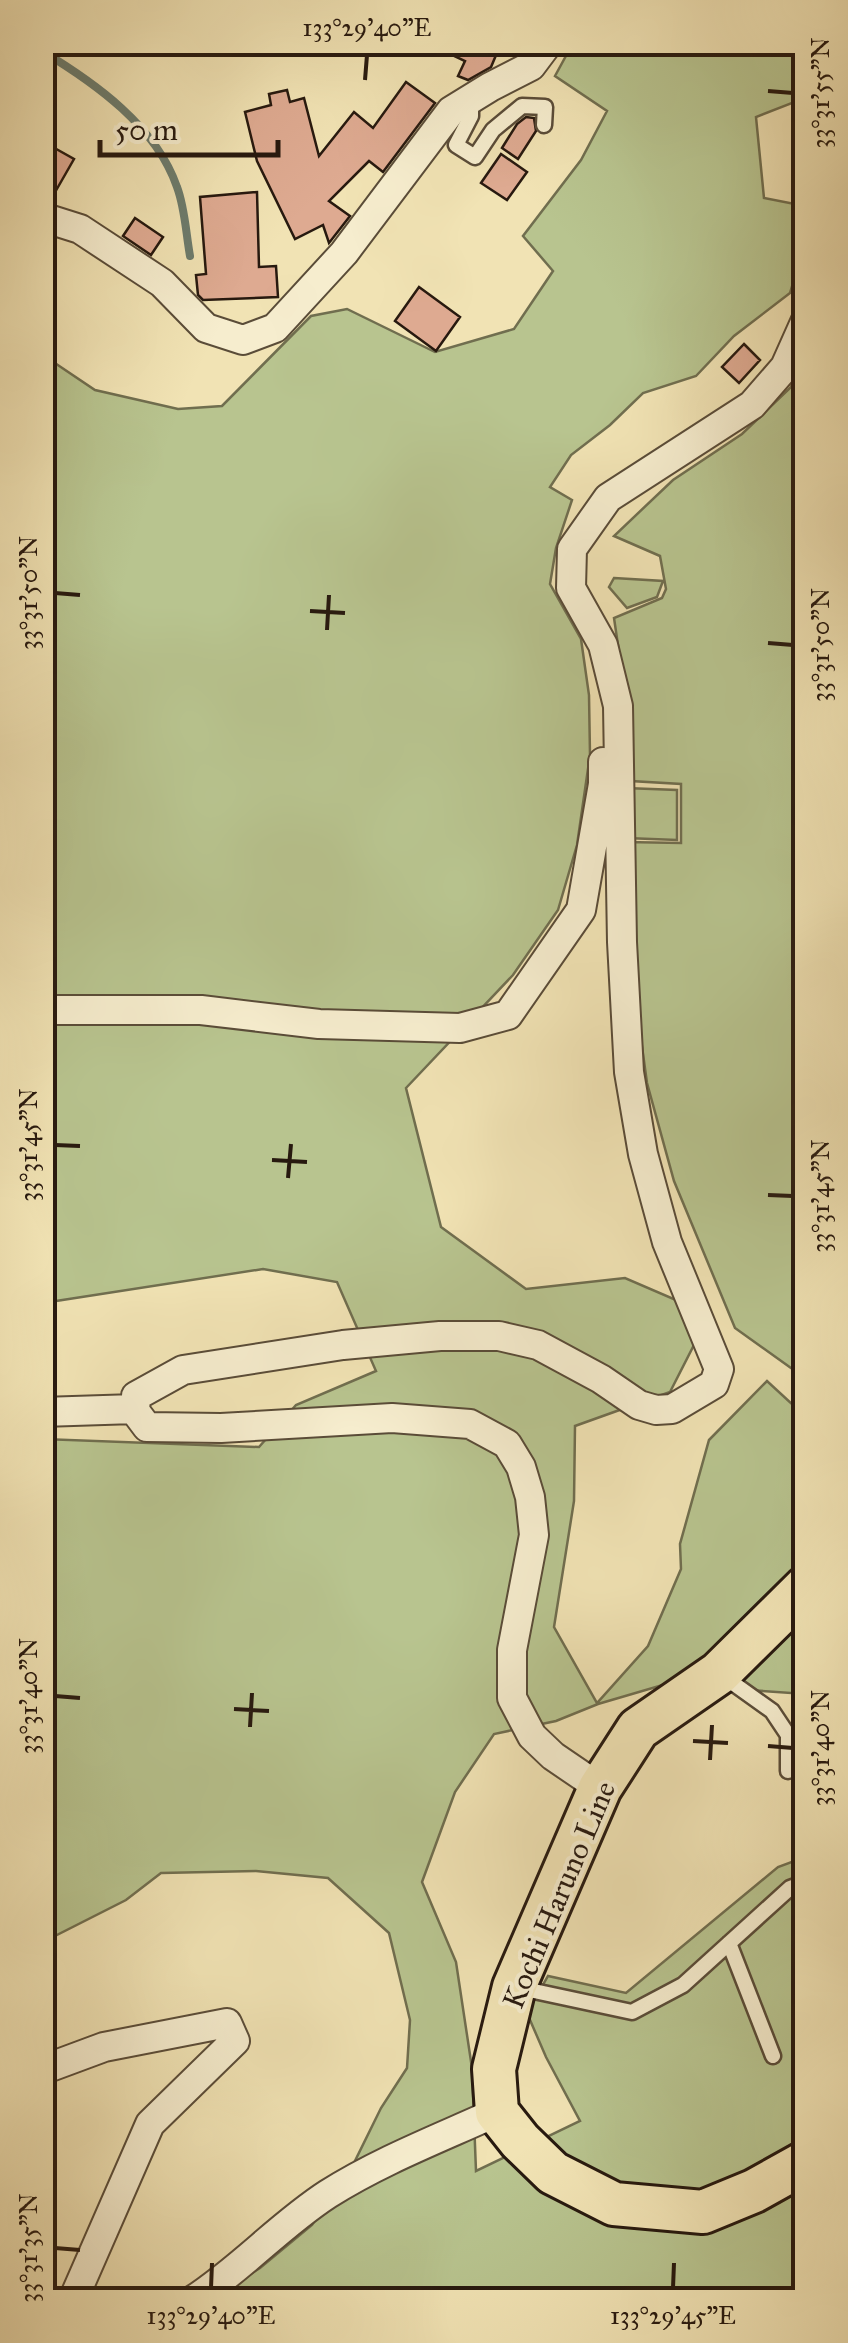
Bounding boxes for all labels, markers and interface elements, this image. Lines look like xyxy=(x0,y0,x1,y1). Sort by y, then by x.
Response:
text: 133°29'40"E xyxy=(303,12,432,43)
text: 33°31'55"N xyxy=(805,37,836,149)
scale bar xyxy=(100,95,278,157)
text: 50 m xyxy=(115,112,178,148)
text: 33°31'50"N xyxy=(13,536,44,650)
text: 33°31'50"N xyxy=(805,588,836,702)
text: 33°31'45"N xyxy=(13,1088,44,1202)
text: 33°31'45"N xyxy=(805,1139,836,1253)
text: 33°31'40"N xyxy=(13,1638,44,1754)
text: 33°31'40"N xyxy=(805,1690,836,1806)
street label: Kochi Haruno Line xyxy=(495,1776,623,2014)
text: 33°31'35"N xyxy=(13,2193,44,2303)
text: 133°29'40"E xyxy=(147,2300,276,2331)
text: 133°29'45"E xyxy=(610,2300,736,2331)

